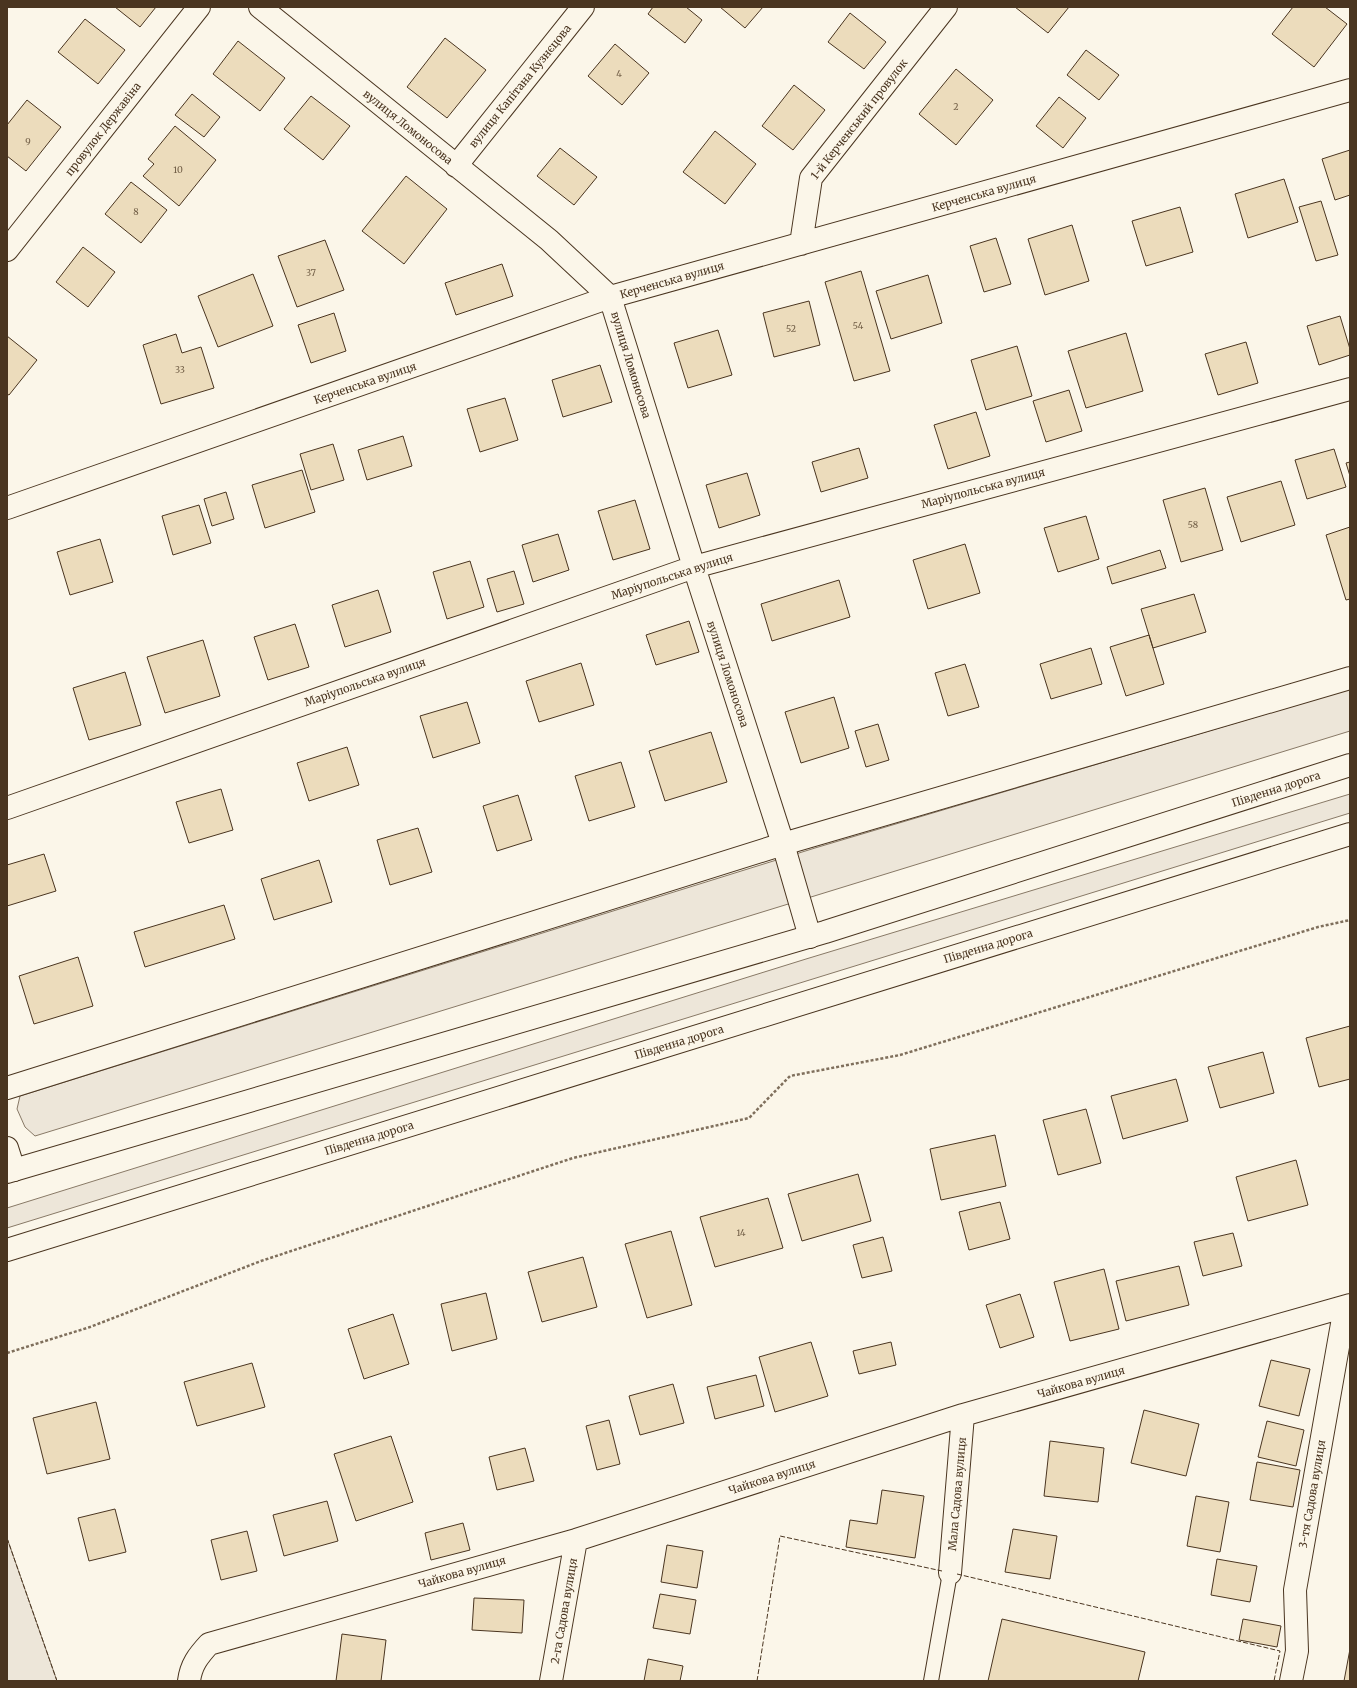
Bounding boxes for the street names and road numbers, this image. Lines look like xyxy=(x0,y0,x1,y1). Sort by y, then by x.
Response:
street label: вулиця Капітана Кузнєцова xyxy=(466,22,574,150)
street label: 1-й Керченський провулок xyxy=(808,56,910,182)
street label: провулок Державіна xyxy=(62,79,144,179)
street label: вулиця Ломоносова xyxy=(360,87,456,167)
street label: Керченська вулиця xyxy=(930,171,1038,215)
street label: Керченська вулиця xyxy=(618,258,726,302)
street label: вулиця Ломоносова xyxy=(608,310,654,420)
street label: Керченська вулиця xyxy=(312,359,419,407)
street label: Маріупольська вулиця xyxy=(920,465,1047,511)
street label: Маріупольська вулиця xyxy=(609,550,735,602)
street label: вулиця Ломоносова xyxy=(704,619,752,729)
street label: Маріупольська вулиця xyxy=(303,655,428,709)
street label: Південна дорога xyxy=(1230,768,1322,810)
street label: Південна дорога xyxy=(942,926,1034,966)
street label: Південна дорога xyxy=(633,1022,725,1062)
street label: Південна дорога xyxy=(323,1118,415,1158)
street label: Чайкова вулиця xyxy=(1036,1363,1127,1401)
street label: Мала Садова вулиця xyxy=(945,1436,969,1552)
street label: 3-тя Садова вулиця xyxy=(1296,1438,1328,1549)
street label: Чайкова вулиця xyxy=(727,1456,817,1498)
street label: Чайкова вулиця xyxy=(417,1553,508,1591)
street label: 2-га Садова вулиця xyxy=(548,1557,580,1665)

